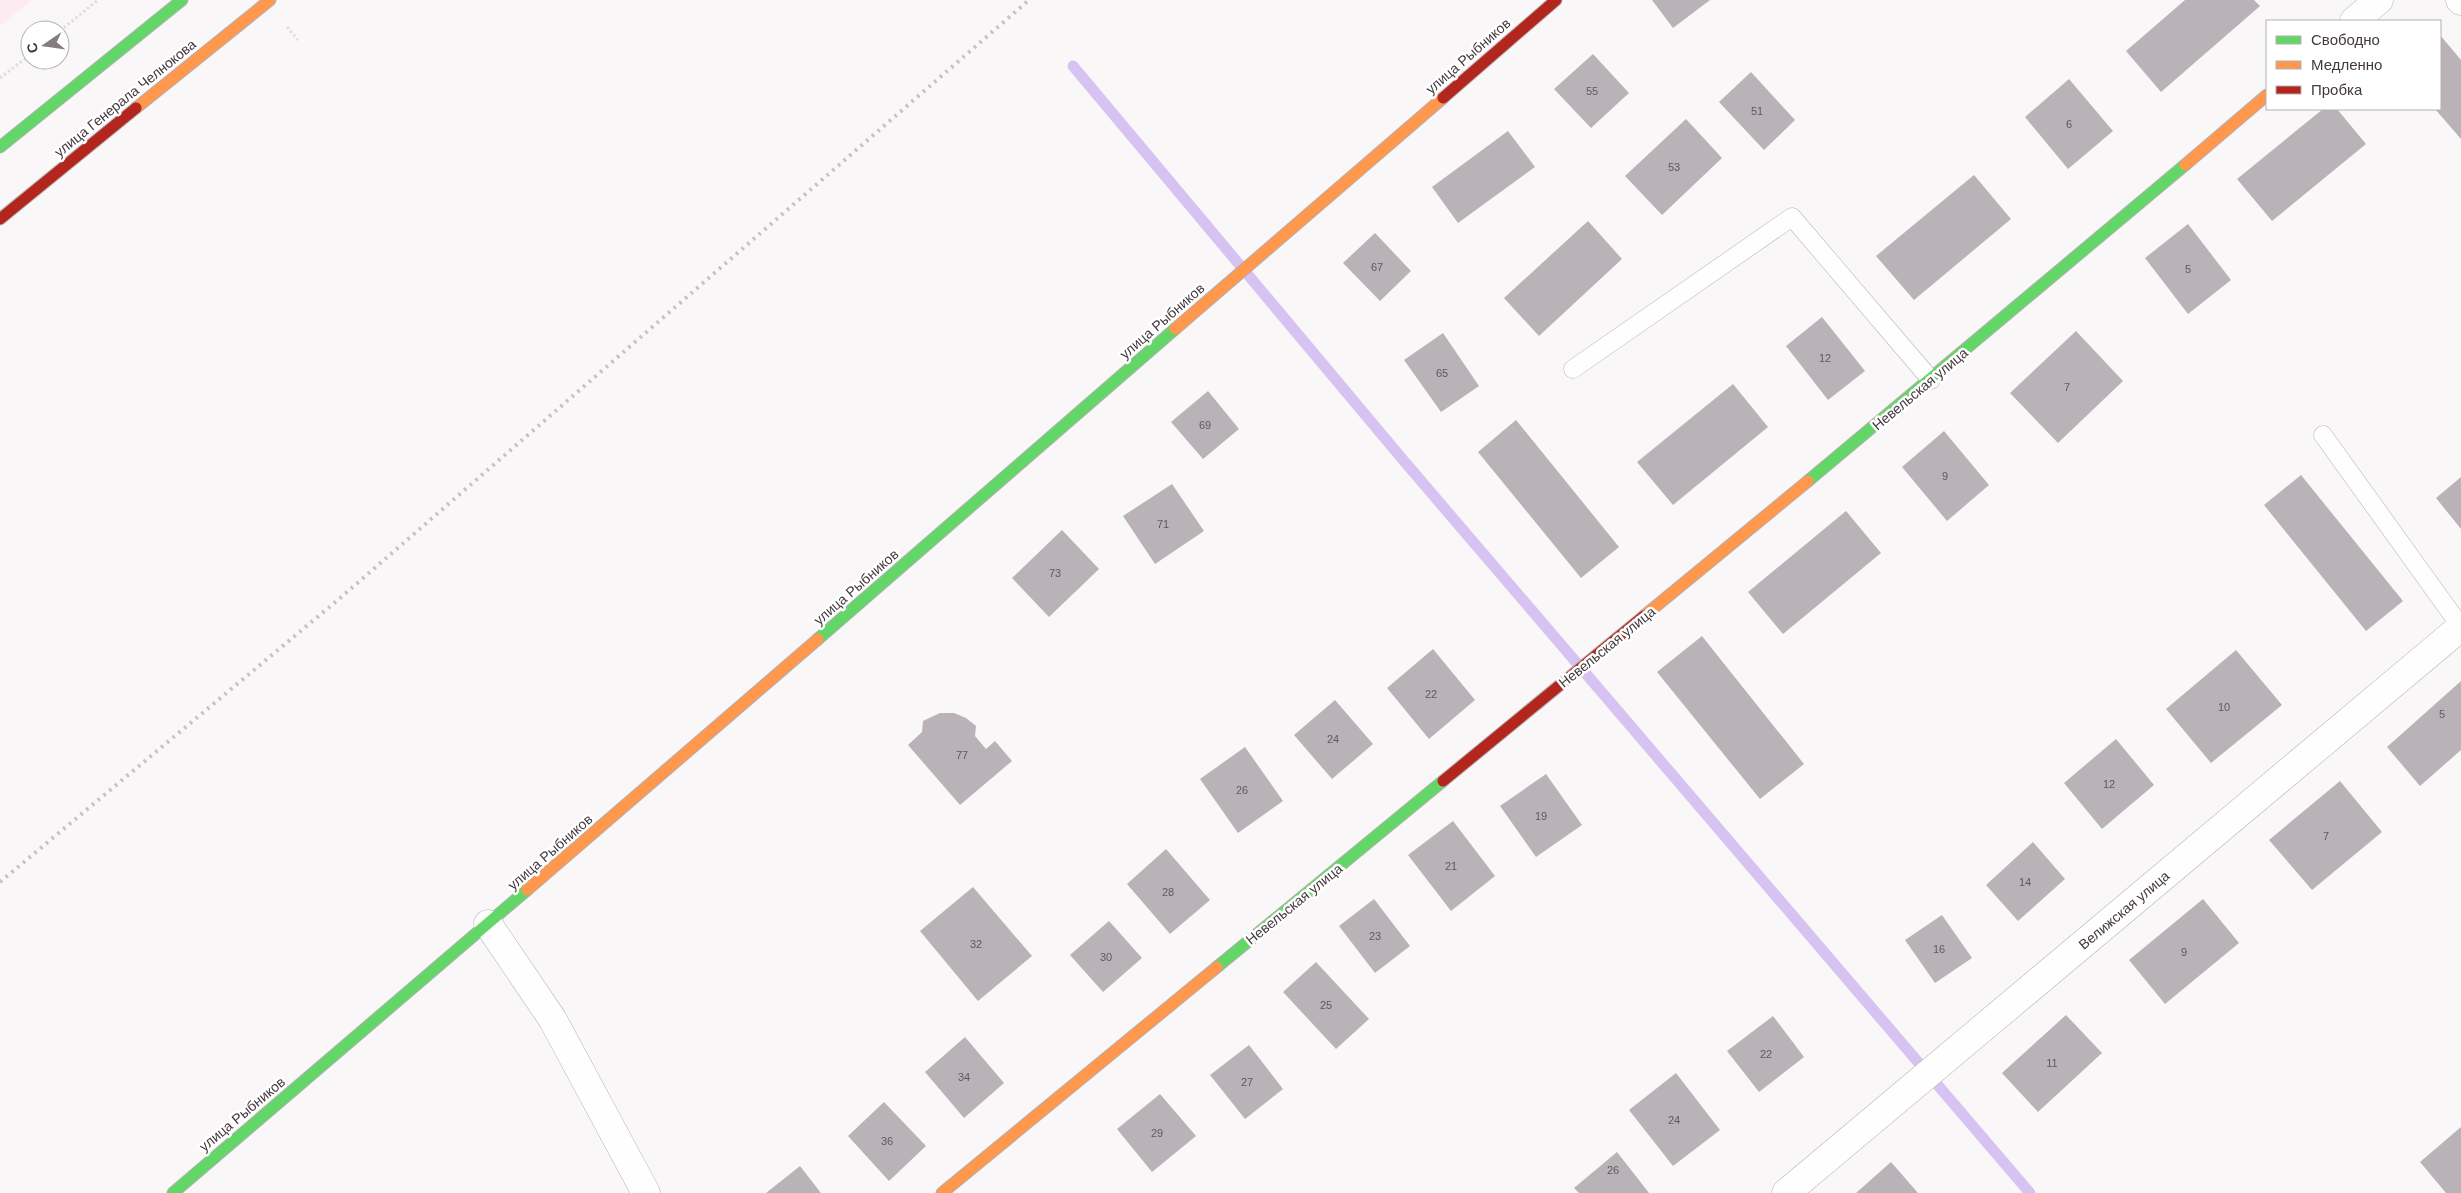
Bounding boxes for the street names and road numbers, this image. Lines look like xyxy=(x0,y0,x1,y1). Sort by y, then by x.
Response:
street label: улица Рыбников xyxy=(1422,15,1514,97)
street label: улица Генерала Челнокова xyxy=(51,36,199,160)
street label: улица Рыбников xyxy=(1116,280,1208,362)
street label: Невельская улица xyxy=(1869,344,1971,433)
street label: улица Рыбников xyxy=(810,546,902,628)
street label: Невельская улица xyxy=(1556,603,1658,691)
street label: улица Рыбников xyxy=(504,811,596,893)
street label: Невельская улица xyxy=(1243,860,1345,948)
street label: Велижская улица xyxy=(2075,867,2173,953)
street label: улица Рыбников xyxy=(196,1074,288,1154)

